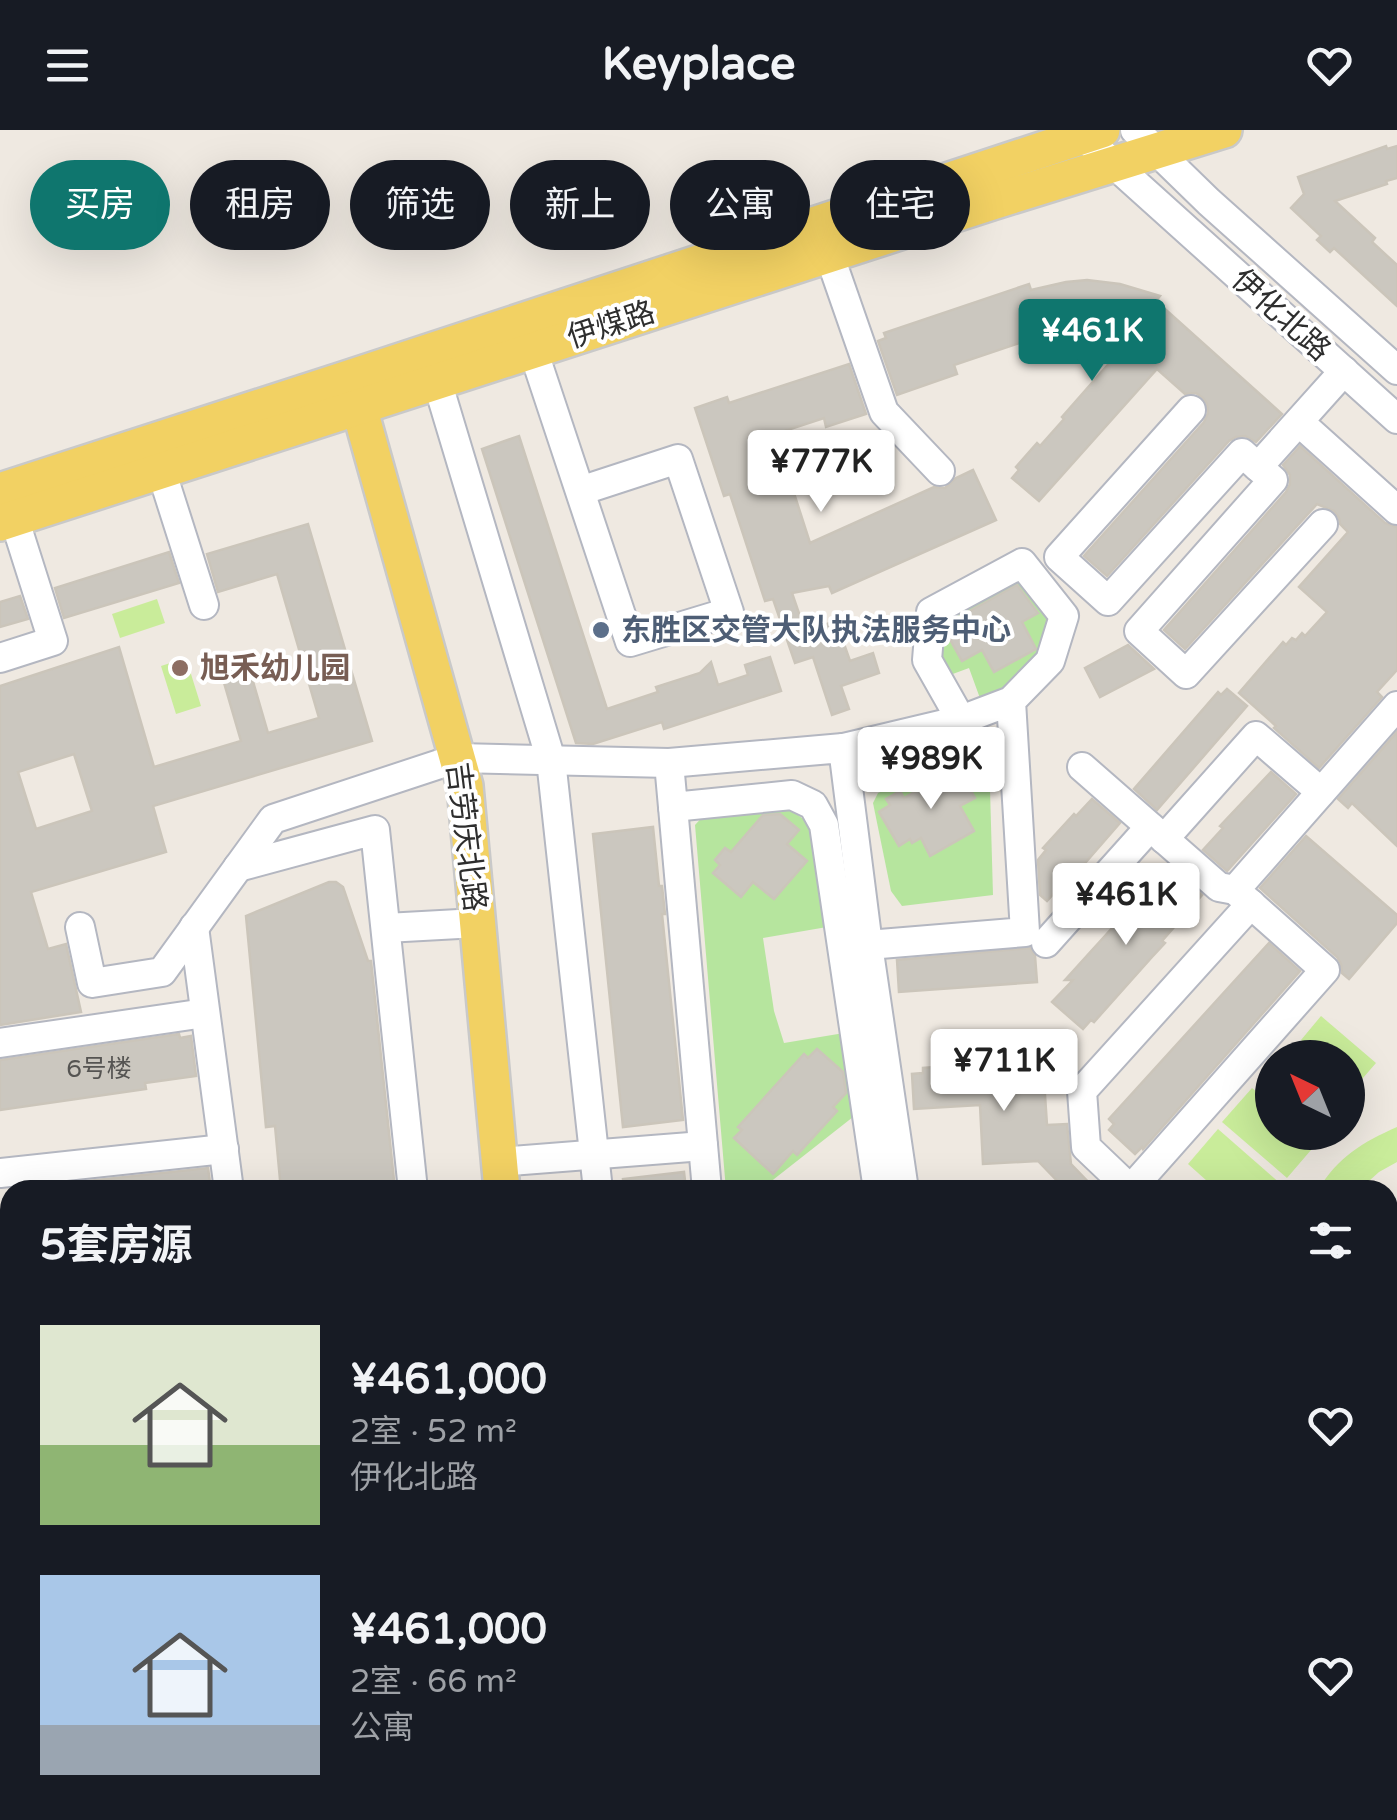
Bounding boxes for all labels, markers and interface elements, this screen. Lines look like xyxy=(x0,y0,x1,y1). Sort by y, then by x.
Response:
icon: menu xyxy=(40,38,95,93)
text: Keyplace xyxy=(602,38,795,92)
icon: heart xyxy=(1302,38,1357,93)
chip: 买房 xyxy=(30,160,170,250)
chip: 租房 xyxy=(190,160,330,250)
chip: 筛选 xyxy=(350,160,490,250)
chip: 新上 xyxy=(510,160,650,250)
chip: 公寓 xyxy=(670,160,810,250)
chip: 住宅 xyxy=(830,160,970,250)
street label: 伊化北路 xyxy=(1224,261,1338,369)
street label: 伊煤路 xyxy=(562,293,660,357)
pin: ¥461K xyxy=(1022,299,1162,384)
text: ¥461K xyxy=(1041,312,1143,350)
pin: ¥777K xyxy=(751,430,891,515)
text: ¥777K xyxy=(770,443,872,481)
place label: 东胜区交管大队执法服务中心 xyxy=(621,612,1011,649)
marker: 东胜区交管大队执法服务中心 xyxy=(590,619,612,641)
place label: 旭禾幼儿园 xyxy=(200,650,350,687)
marker: 旭禾幼儿园 xyxy=(169,657,191,679)
pin: ¥989K xyxy=(861,727,1001,812)
text: ¥989K xyxy=(880,740,982,778)
street label: 吉劳庆北路 xyxy=(438,760,494,914)
pin: ¥461K xyxy=(1056,863,1196,948)
text: ¥461K xyxy=(1075,876,1177,914)
pin: ¥711K xyxy=(934,1029,1074,1114)
north arrow xyxy=(1255,1040,1365,1150)
map controls xyxy=(1255,1040,1365,1150)
text: ¥711K xyxy=(953,1042,1055,1080)
house number: 6号楼 xyxy=(66,1054,132,1084)
icon: filters xyxy=(1303,1213,1358,1268)
text: 5套房源 xyxy=(40,1220,192,1271)
text: ¥461,000 xyxy=(350,1354,547,1405)
icon: home xyxy=(120,1365,240,1485)
icon: heart xyxy=(1303,1398,1358,1453)
text: 2室 · 52 m² xyxy=(350,1413,517,1451)
text: 伊化北路 xyxy=(350,1459,478,1497)
text: ¥461,000 xyxy=(350,1604,547,1655)
icon: home xyxy=(120,1615,240,1735)
icon: heart xyxy=(1303,1648,1358,1703)
text: 2室 · 66 m² xyxy=(350,1663,517,1701)
text: 公寓 xyxy=(350,1709,414,1747)

